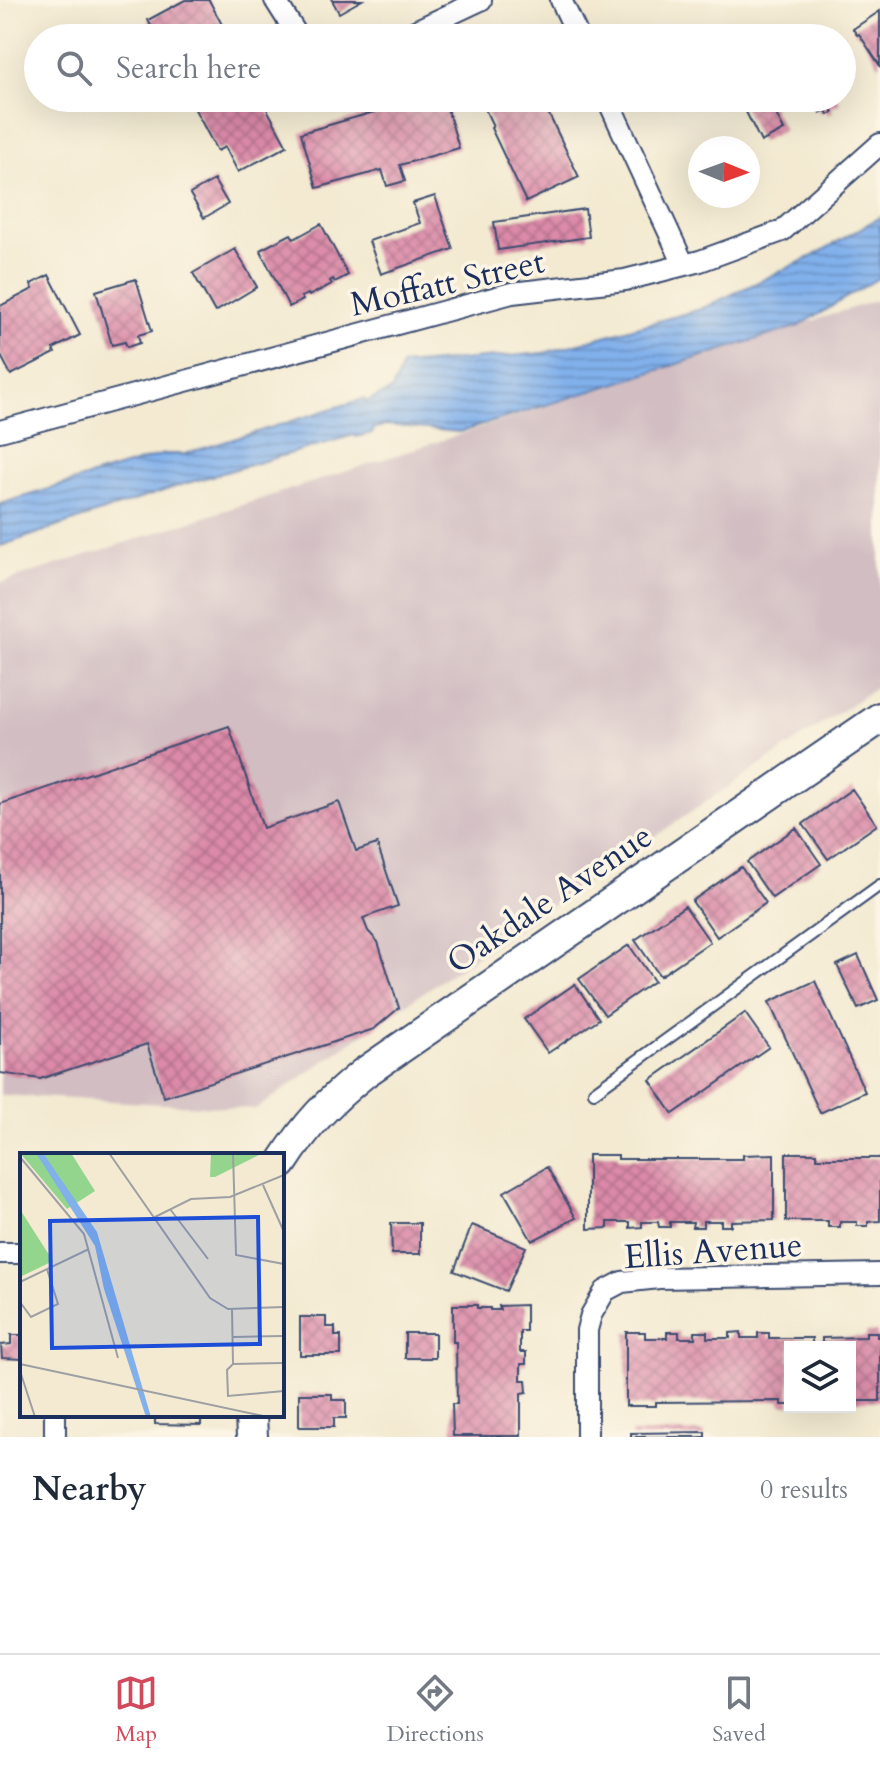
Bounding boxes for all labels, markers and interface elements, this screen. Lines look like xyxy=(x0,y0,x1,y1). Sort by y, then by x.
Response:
search box xyxy=(24,24,856,112)
icon: search xyxy=(52,46,96,90)
text: Search here xyxy=(116,48,261,89)
north arrow xyxy=(688,136,760,208)
street label: Moffatt Street xyxy=(346,238,549,328)
street label: Oakdale Avenue xyxy=(438,813,661,985)
inset map xyxy=(20,1153,284,1417)
street label: Ellis Avenue xyxy=(622,1222,804,1280)
map controls xyxy=(784,1341,856,1413)
button: layers xyxy=(784,1341,856,1413)
text: Nearby xyxy=(32,1466,147,1512)
text: 0 results xyxy=(760,1472,848,1507)
tab: Map xyxy=(114,1671,158,1749)
tab: Directions xyxy=(387,1671,484,1749)
tab: Saved xyxy=(712,1671,766,1749)

